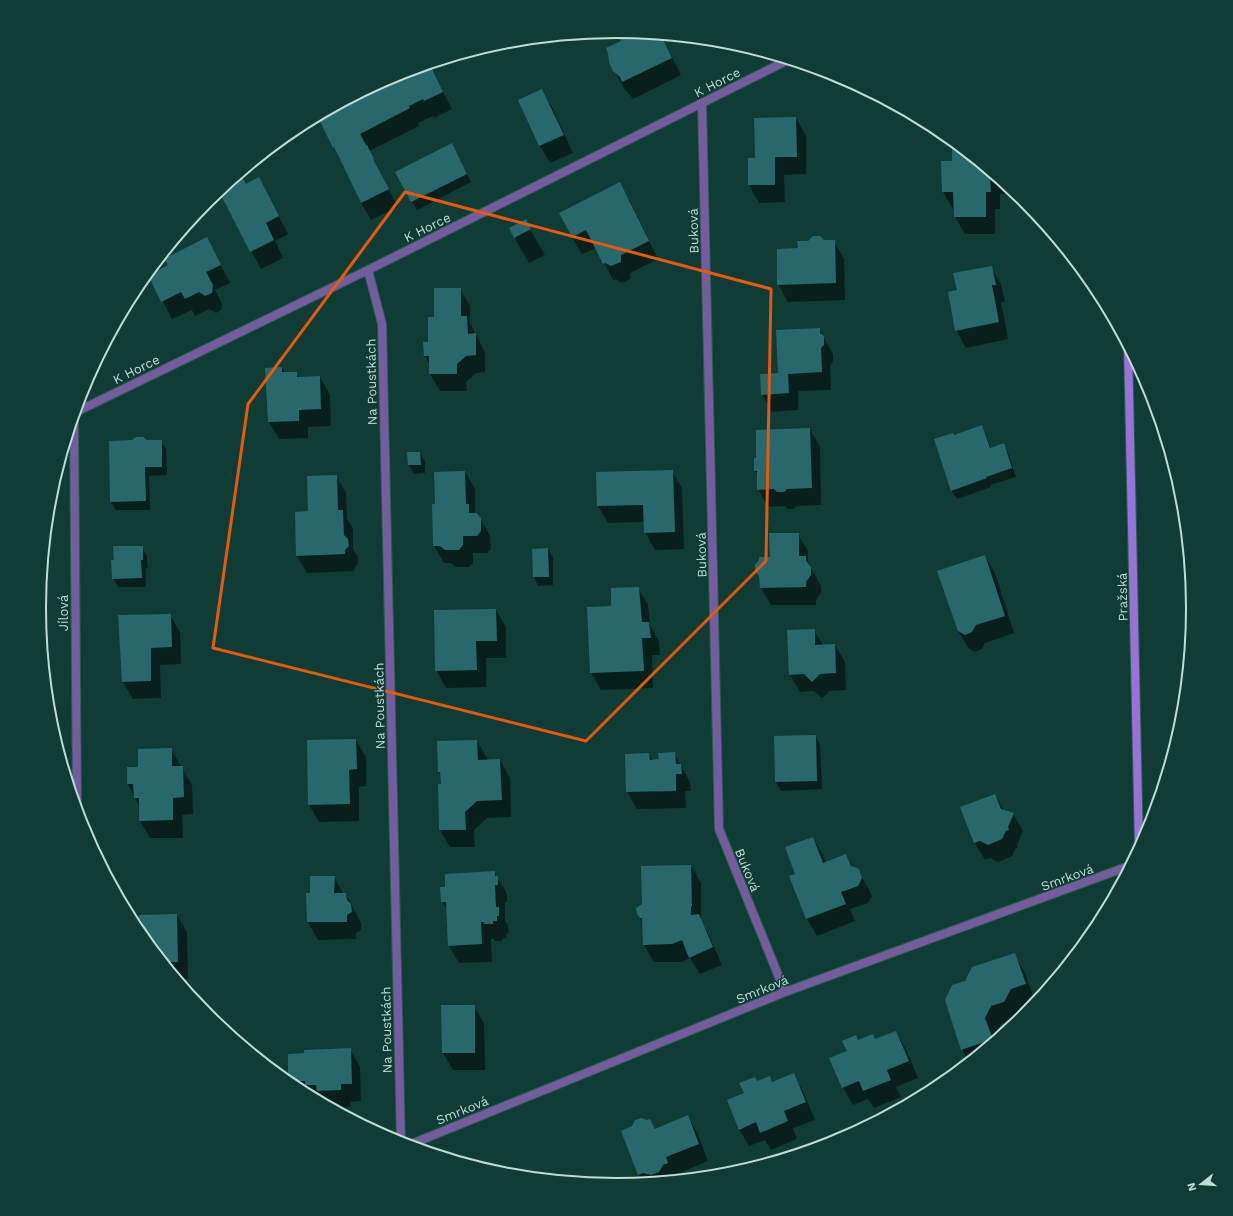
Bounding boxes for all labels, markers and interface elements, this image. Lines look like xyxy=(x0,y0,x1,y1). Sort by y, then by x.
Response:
street label: K Horce xyxy=(692,64,743,100)
street label: Buková xyxy=(686,208,701,254)
street label: K Horce xyxy=(401,210,453,245)
street label: Na Poustkách xyxy=(363,338,380,426)
street label: K Horce xyxy=(110,352,162,387)
street label: Buková xyxy=(694,532,709,578)
street label: Pražská xyxy=(1115,572,1130,622)
street label: Jílová xyxy=(56,594,71,631)
street label: Na Poustkách xyxy=(371,662,388,750)
street label: Buková xyxy=(732,846,763,895)
street label: Smrková xyxy=(1039,861,1096,894)
street label: Smrková xyxy=(734,972,791,1007)
street label: Na Poustkách xyxy=(378,986,395,1074)
street label: Smrková xyxy=(434,1093,491,1128)
north arrow xyxy=(1181,1164,1221,1204)
text: N xyxy=(1185,1181,1199,1193)

